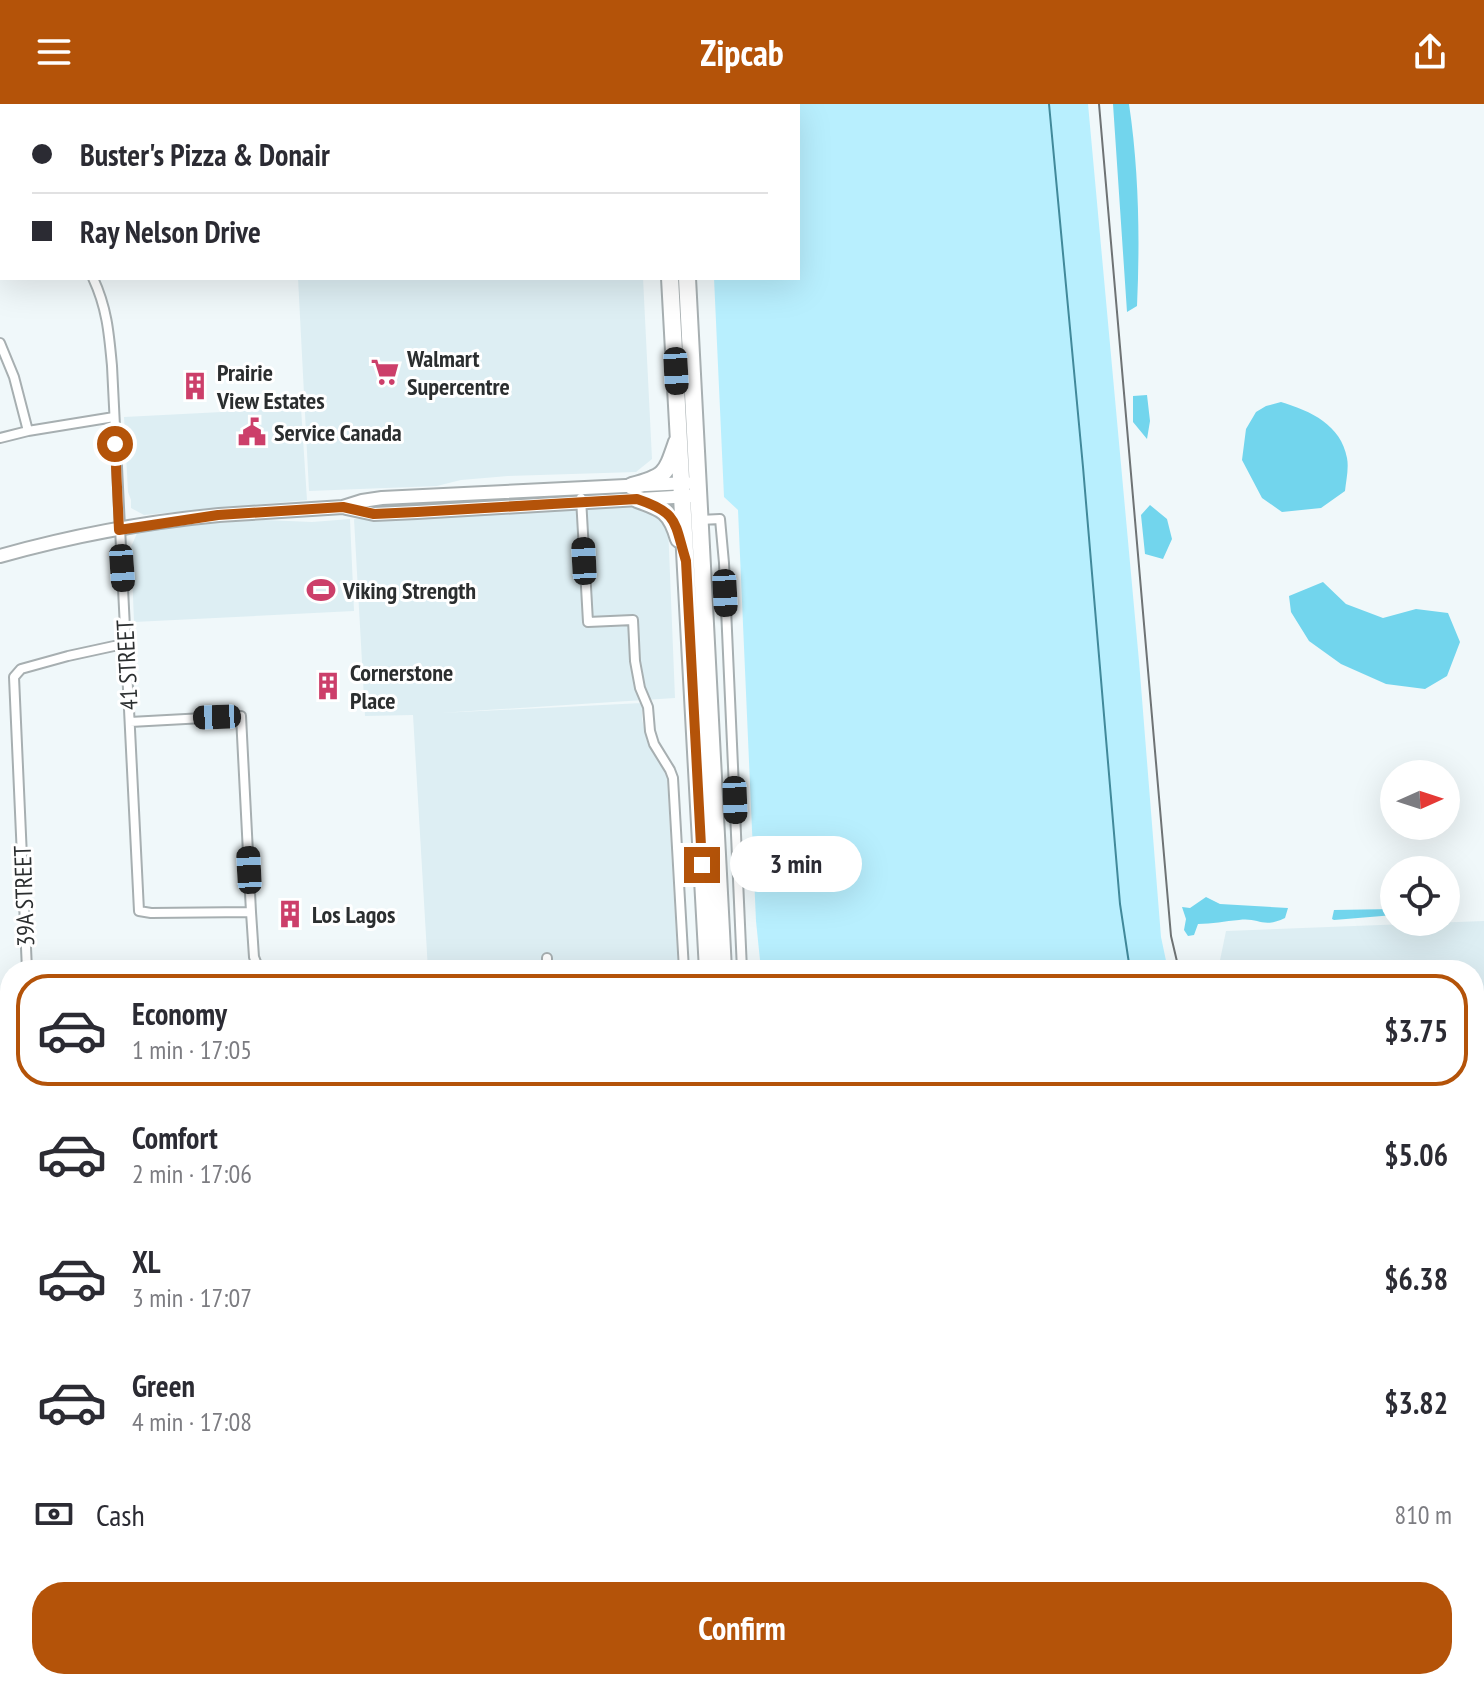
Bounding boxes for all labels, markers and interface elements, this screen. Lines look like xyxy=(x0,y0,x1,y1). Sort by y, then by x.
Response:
text: Zipcab xyxy=(700,29,784,76)
icon: menu xyxy=(32,30,76,74)
icon: share xyxy=(1408,30,1452,74)
text: Buster's Pizza & Donair xyxy=(80,135,330,174)
text: Ray Nelson Drive xyxy=(80,212,261,251)
place label: Walmart Supercentre xyxy=(406,343,510,402)
car xyxy=(663,346,689,396)
place label: Prairie View Estates xyxy=(216,357,325,416)
supermarket icon: Walmart Supercentre xyxy=(370,357,400,387)
building icon: Prairie View Estates xyxy=(180,371,210,401)
public building icon: Service Canada xyxy=(237,417,267,447)
place label: Service Canada xyxy=(274,417,402,448)
route start xyxy=(97,426,133,462)
car xyxy=(571,536,597,586)
car xyxy=(108,543,136,593)
car xyxy=(712,568,738,618)
sports icon: Viking Strength xyxy=(306,575,336,605)
place label: Viking Strength xyxy=(342,575,476,606)
street label: 41 STREET xyxy=(109,619,145,711)
place label: Cornerstone Place xyxy=(350,657,453,716)
building icon: Cornerstone Place xyxy=(313,671,343,701)
car xyxy=(193,704,241,730)
north arrow xyxy=(1380,760,1460,840)
map controls xyxy=(1380,760,1460,936)
car xyxy=(722,776,748,824)
callout: 3 min xyxy=(730,837,862,893)
street label: 39A STREET xyxy=(7,845,41,947)
car xyxy=(236,845,262,895)
route end xyxy=(684,847,720,883)
text: 3 min xyxy=(770,847,822,880)
button: locate xyxy=(1380,856,1460,936)
building icon: Los Lagos xyxy=(275,899,305,929)
place label: Los Lagos xyxy=(312,899,395,930)
icon: car xyxy=(36,994,108,1066)
text: Economy xyxy=(132,994,227,1033)
text: $3.75 xyxy=(1384,1011,1448,1050)
text: 1 min · 17:05 xyxy=(132,1033,252,1066)
icon: car xyxy=(36,1118,108,1190)
text: Comfort xyxy=(132,1118,218,1157)
text: $5.06 xyxy=(1384,1135,1448,1174)
text: 2 min · 17:06 xyxy=(132,1157,252,1190)
icon: car xyxy=(36,1242,108,1314)
text: XL xyxy=(132,1242,161,1281)
text: $6.38 xyxy=(1384,1259,1448,1298)
text: 3 min · 17:07 xyxy=(132,1281,252,1314)
icon: car xyxy=(36,1366,108,1438)
text: Green xyxy=(132,1366,195,1405)
text: $3.82 xyxy=(1384,1383,1448,1422)
text: 4 min · 17:08 xyxy=(132,1405,252,1438)
icon: cash xyxy=(32,1492,76,1536)
text: Cash xyxy=(96,1495,145,1534)
text: 810 m xyxy=(1394,1498,1452,1531)
button: Confirm xyxy=(32,1582,1452,1674)

